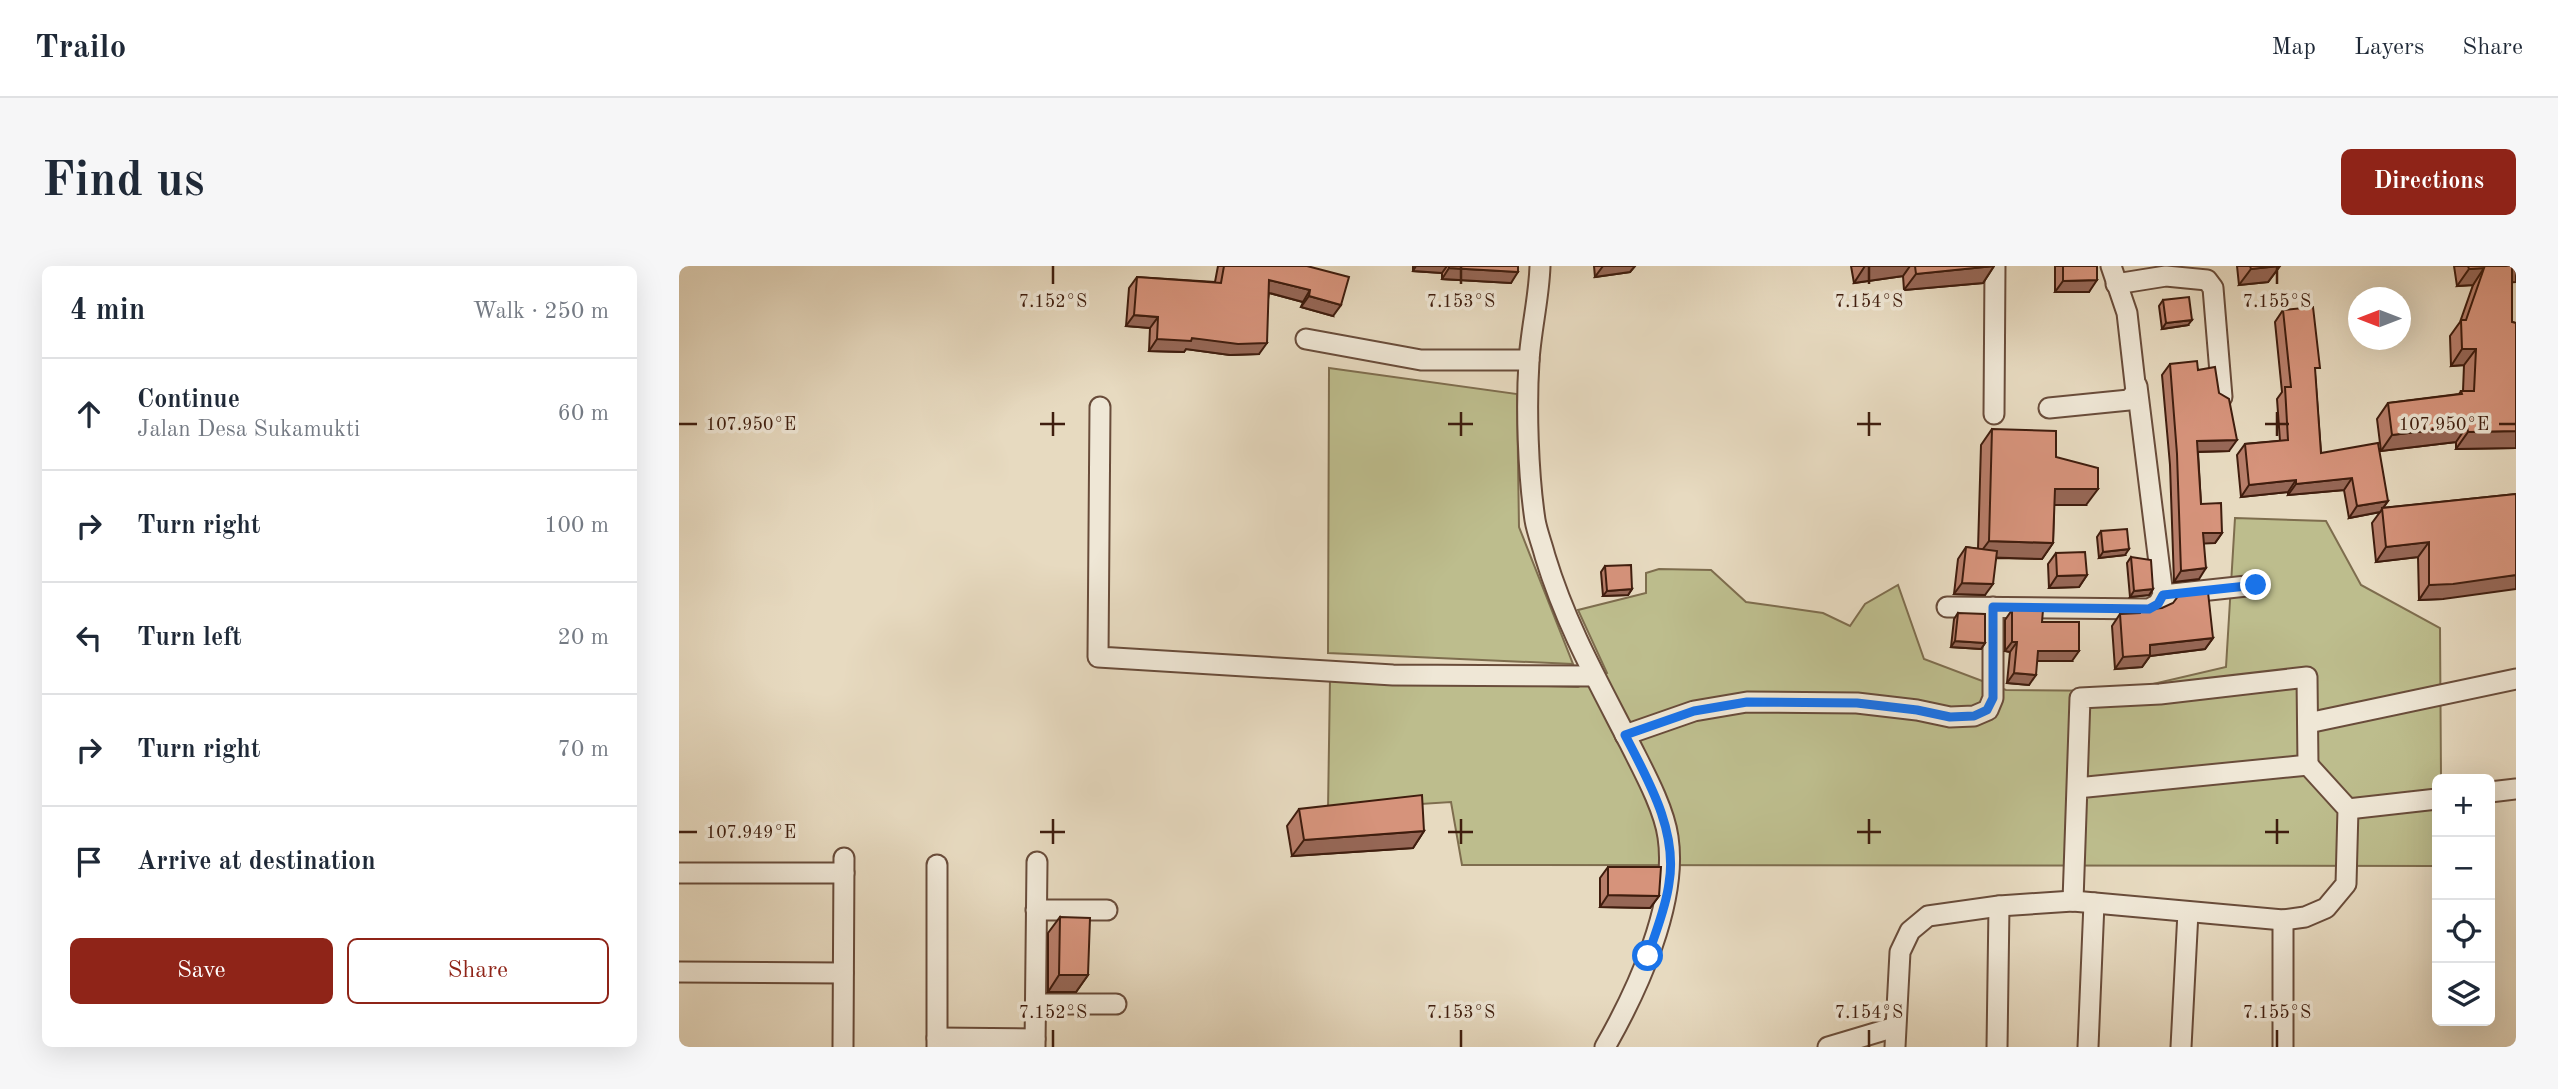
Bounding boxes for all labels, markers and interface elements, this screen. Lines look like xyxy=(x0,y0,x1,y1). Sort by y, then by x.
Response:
text: Trailo xyxy=(35,32,126,65)
text: Map xyxy=(2272,36,2316,60)
text: Layers xyxy=(2354,36,2424,60)
text: Share xyxy=(2462,36,2523,60)
button: Directions xyxy=(2341,149,2516,215)
text: Find us xyxy=(42,158,205,207)
north arrow xyxy=(2348,287,2411,350)
text: 7.152°S xyxy=(1019,293,1087,311)
text: 7.153°S xyxy=(1427,293,1495,311)
text: 7.154°S xyxy=(1835,293,1903,311)
text: 7.155°S xyxy=(2243,293,2311,311)
text: 4 min xyxy=(70,296,145,326)
text: Walk · 250 m xyxy=(473,300,609,323)
text: Continue xyxy=(137,387,240,413)
icon: ahead xyxy=(70,395,108,433)
text: 60 m xyxy=(558,402,609,425)
text: 107.950°E xyxy=(706,416,796,434)
text: 107.950°E xyxy=(2399,416,2489,434)
text: Jalan Desa Sukamukti xyxy=(137,418,360,441)
icon: right xyxy=(70,507,108,545)
text: Turn right xyxy=(137,513,260,539)
text: 100 m xyxy=(544,514,609,537)
route end xyxy=(2240,569,2271,600)
icon: left xyxy=(70,619,108,657)
text: Turn left xyxy=(137,625,242,651)
text: 20 m xyxy=(558,626,609,649)
icon: right xyxy=(70,731,108,769)
text: Turn right xyxy=(137,737,260,763)
text: 70 m xyxy=(558,738,609,761)
map controls xyxy=(2432,774,2495,1026)
button: + xyxy=(2432,774,2495,837)
text: 107.949°E xyxy=(706,824,796,842)
button: − xyxy=(2432,837,2495,900)
icon: arrive xyxy=(70,843,108,881)
text: Arrive at destination xyxy=(137,849,376,875)
button: locate xyxy=(2432,900,2495,963)
button: Save xyxy=(70,938,333,1004)
button: Share xyxy=(347,938,609,1004)
route start xyxy=(1632,940,1663,971)
button: layers xyxy=(2432,963,2495,1026)
text: 7.152°S xyxy=(1019,1004,1087,1022)
text: 7.153°S xyxy=(1427,1004,1495,1022)
text: 7.154°S xyxy=(1835,1004,1903,1022)
text: 7.155°S xyxy=(2243,1004,2311,1022)

